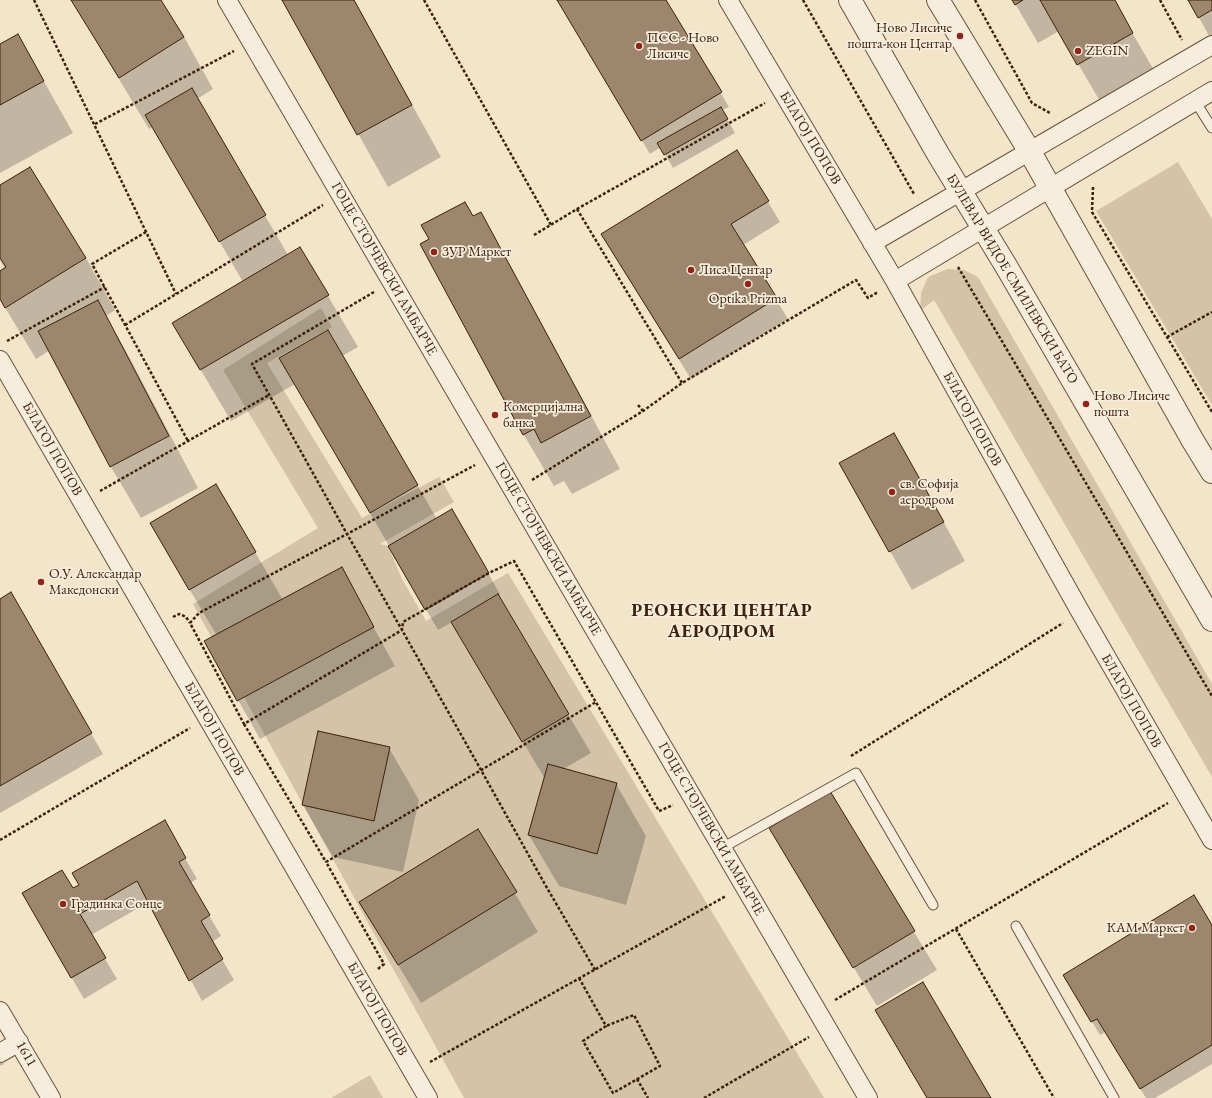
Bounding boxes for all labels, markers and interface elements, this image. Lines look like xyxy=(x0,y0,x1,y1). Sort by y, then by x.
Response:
place label: Ново Лисиче пошта-кон Центар xyxy=(848,20,952,52)
place label: ПСС - Ново Лисиче xyxy=(647,30,719,62)
marker: Ново Лисиче пошта-кон Центар xyxy=(955,31,965,41)
marker: ПСС - Ново Лисиче xyxy=(634,41,644,51)
place label: ZEGIN xyxy=(1086,43,1128,59)
marker: ZEGIN xyxy=(1073,46,1083,56)
street label: БЛАГОЈ ПОПОВ xyxy=(776,88,844,188)
street label: БУЛЕВАР ВИДОЕ СМИЛЕВСКИ БАТО xyxy=(942,171,1082,387)
street label: ГОЦЕ СТОЈЧЕВСКИ АМБАРЧЕ xyxy=(327,179,441,359)
place label: ЗУР Маркет xyxy=(442,244,511,260)
marker: ЗУР Маркет xyxy=(429,247,439,257)
place label: Лиса Центар xyxy=(699,262,772,278)
marker: Лиса Центар xyxy=(686,265,696,275)
marker: Optika Prizma xyxy=(743,279,753,289)
place label: Optika Prizma xyxy=(709,291,787,307)
street label: БЛАГОЈ ПОПОВ xyxy=(939,369,1005,469)
place label: Ново Лисиче пошта xyxy=(1094,388,1170,420)
street label: БЛАГОЈ ПОПОВ xyxy=(18,399,86,499)
place label: Комерцијална банка xyxy=(503,399,583,432)
marker: Ново Лисиче пошта xyxy=(1081,399,1091,409)
marker: Комерцијална банка xyxy=(490,410,500,420)
street label: ГОЦЕ СТОЈЧЕВСКИ АМБАРЧЕ xyxy=(491,459,605,639)
place label: св. Софија аеродром xyxy=(900,476,959,508)
marker: св. Софија аеродром xyxy=(887,487,897,497)
place label: О.У. Александар Македонски xyxy=(49,566,142,598)
marker: О.У. Александар Македонски xyxy=(36,577,46,587)
district label: РЕОНСКИ ЦЕНТАР АЕРОДРОМ xyxy=(631,600,813,642)
street label: БЛАГОЈ ПОПОВ xyxy=(1097,651,1165,751)
street label: БЛАГОЈ ПОПОВ xyxy=(180,679,248,779)
street label: ГОЦЕ СТОЈЧЕВСКИ АМБАРЧЕ xyxy=(654,739,768,919)
place label: Градинка Сонце xyxy=(71,896,162,912)
marker: Градинка Сонце xyxy=(58,899,68,909)
place label: КАМ Маркет xyxy=(1107,920,1184,936)
marker: КАМ Маркет xyxy=(1187,923,1197,933)
street label: БЛАГОЈ ПОПОВ xyxy=(343,959,411,1059)
street label: 1611 xyxy=(12,1038,40,1070)

